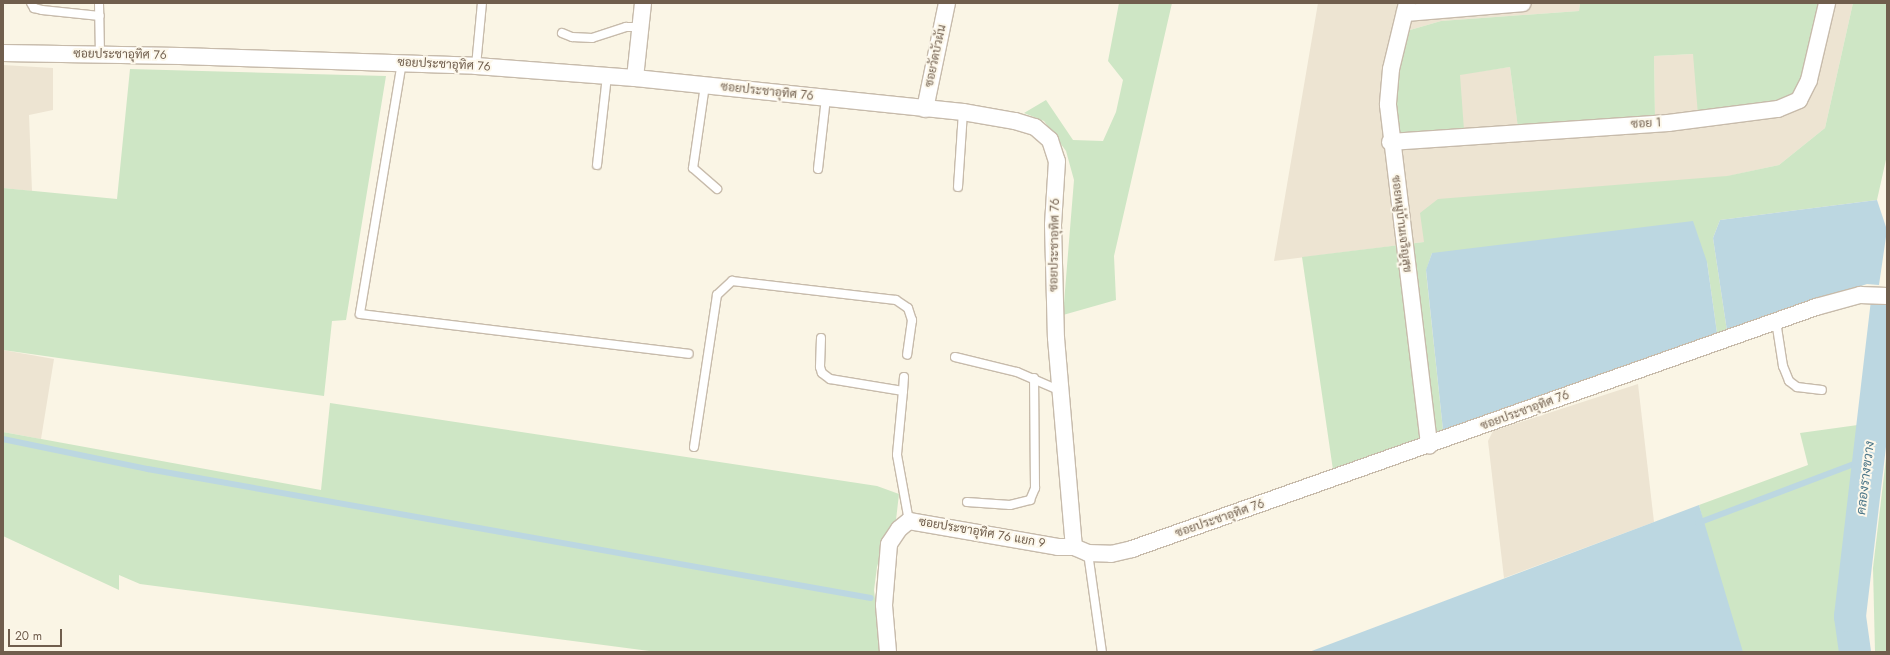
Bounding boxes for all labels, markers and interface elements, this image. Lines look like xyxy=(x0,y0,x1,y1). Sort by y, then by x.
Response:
street label: ซอยวัดบัวผัน xyxy=(922,23,950,89)
street label: ซอยประชาอุทิศ 76 xyxy=(73,47,167,63)
street label: ซอยประชาอุทิศ 76 xyxy=(397,55,491,75)
street label: ซอยประชาอุทิศ 76 xyxy=(720,80,814,104)
street label: ซอย 1 xyxy=(1630,116,1662,132)
street label: ซอยหมู่บ้านเจริญสุข xyxy=(1388,175,1414,273)
street label: ซอยประชาอุทิศ 76 xyxy=(1047,198,1063,292)
street label: ซอยประชาอุทิศ 76 xyxy=(1479,388,1571,434)
water label: คลองรางขวาง xyxy=(1854,440,1878,516)
street label: ซอยประชาอุทิศ 76 xyxy=(1173,497,1267,541)
street label: ซอยประชาอุทิศ 76 แยก 9 xyxy=(918,515,1046,551)
scale bar xyxy=(10,621,64,647)
text: 20 m xyxy=(15,627,42,645)

